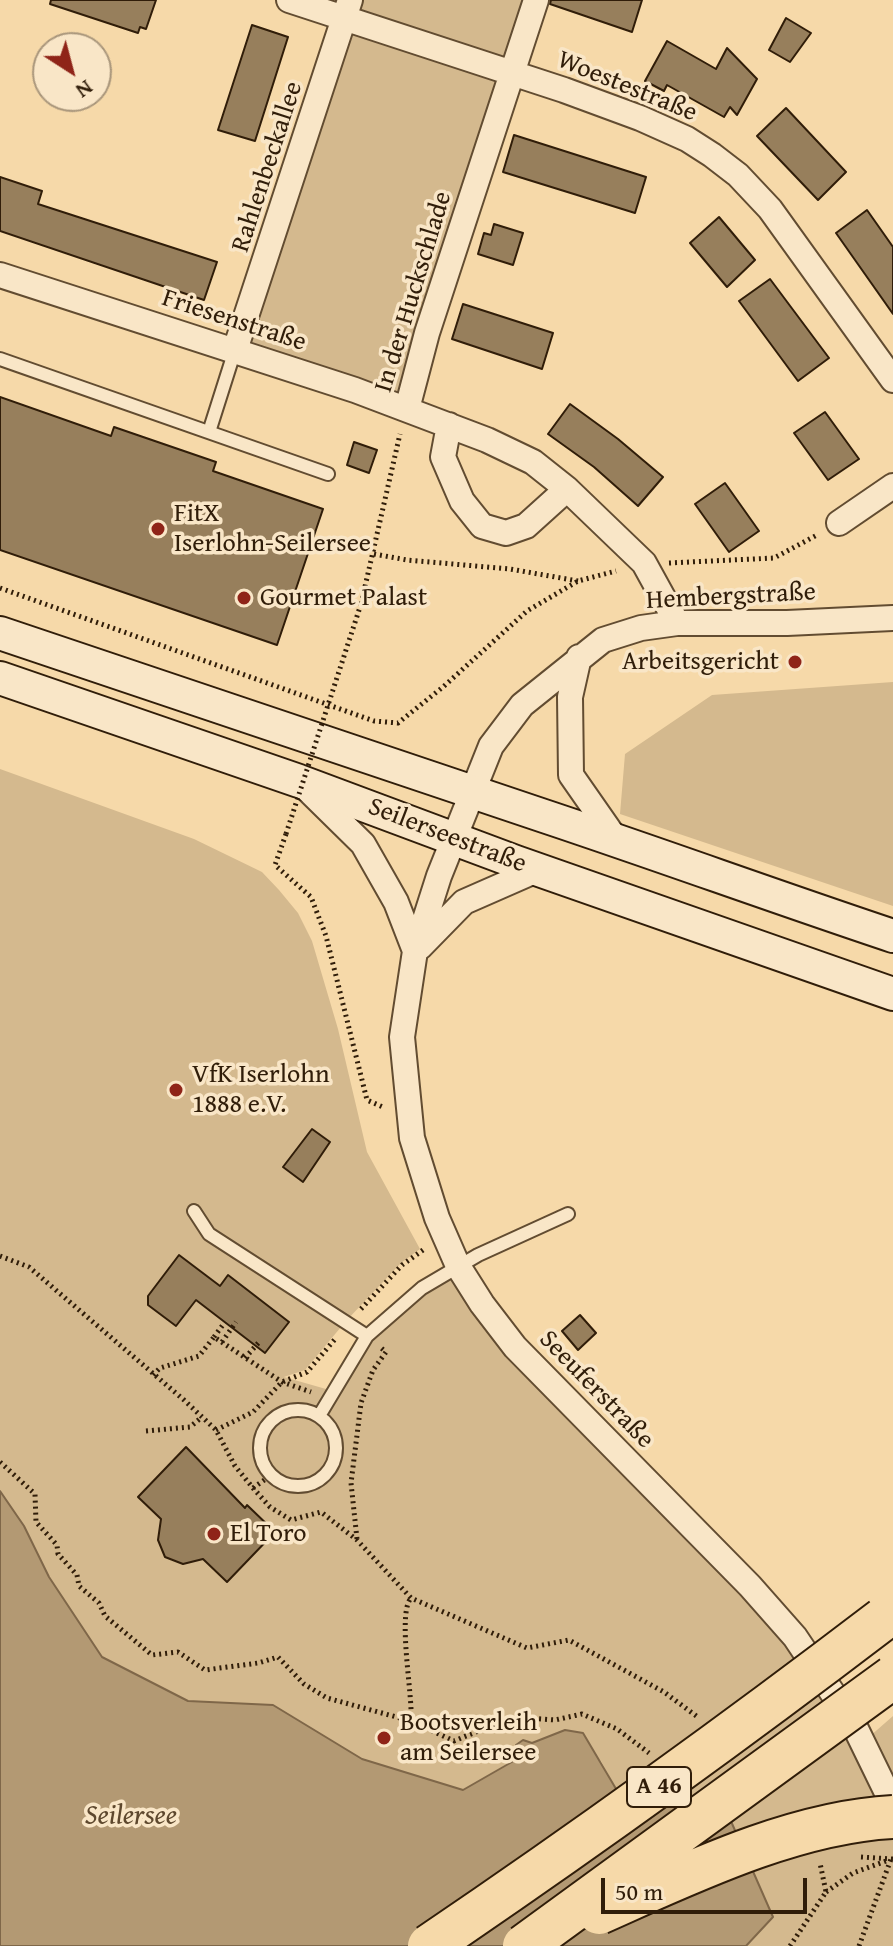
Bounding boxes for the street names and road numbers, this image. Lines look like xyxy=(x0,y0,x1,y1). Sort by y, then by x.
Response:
street label: Woestestraße xyxy=(553,45,701,129)
street label: Rahlenbeckallee xyxy=(226,78,310,256)
street label: In der Huckschlade xyxy=(369,188,459,396)
street label: Friesenstraße xyxy=(158,283,310,359)
street label: Hembergstraße xyxy=(645,577,817,617)
street label: Seilerseestraße xyxy=(364,792,530,880)
street label: Seeuferstraße xyxy=(532,1324,660,1456)
road number: A 46 xyxy=(627,1767,691,1807)

